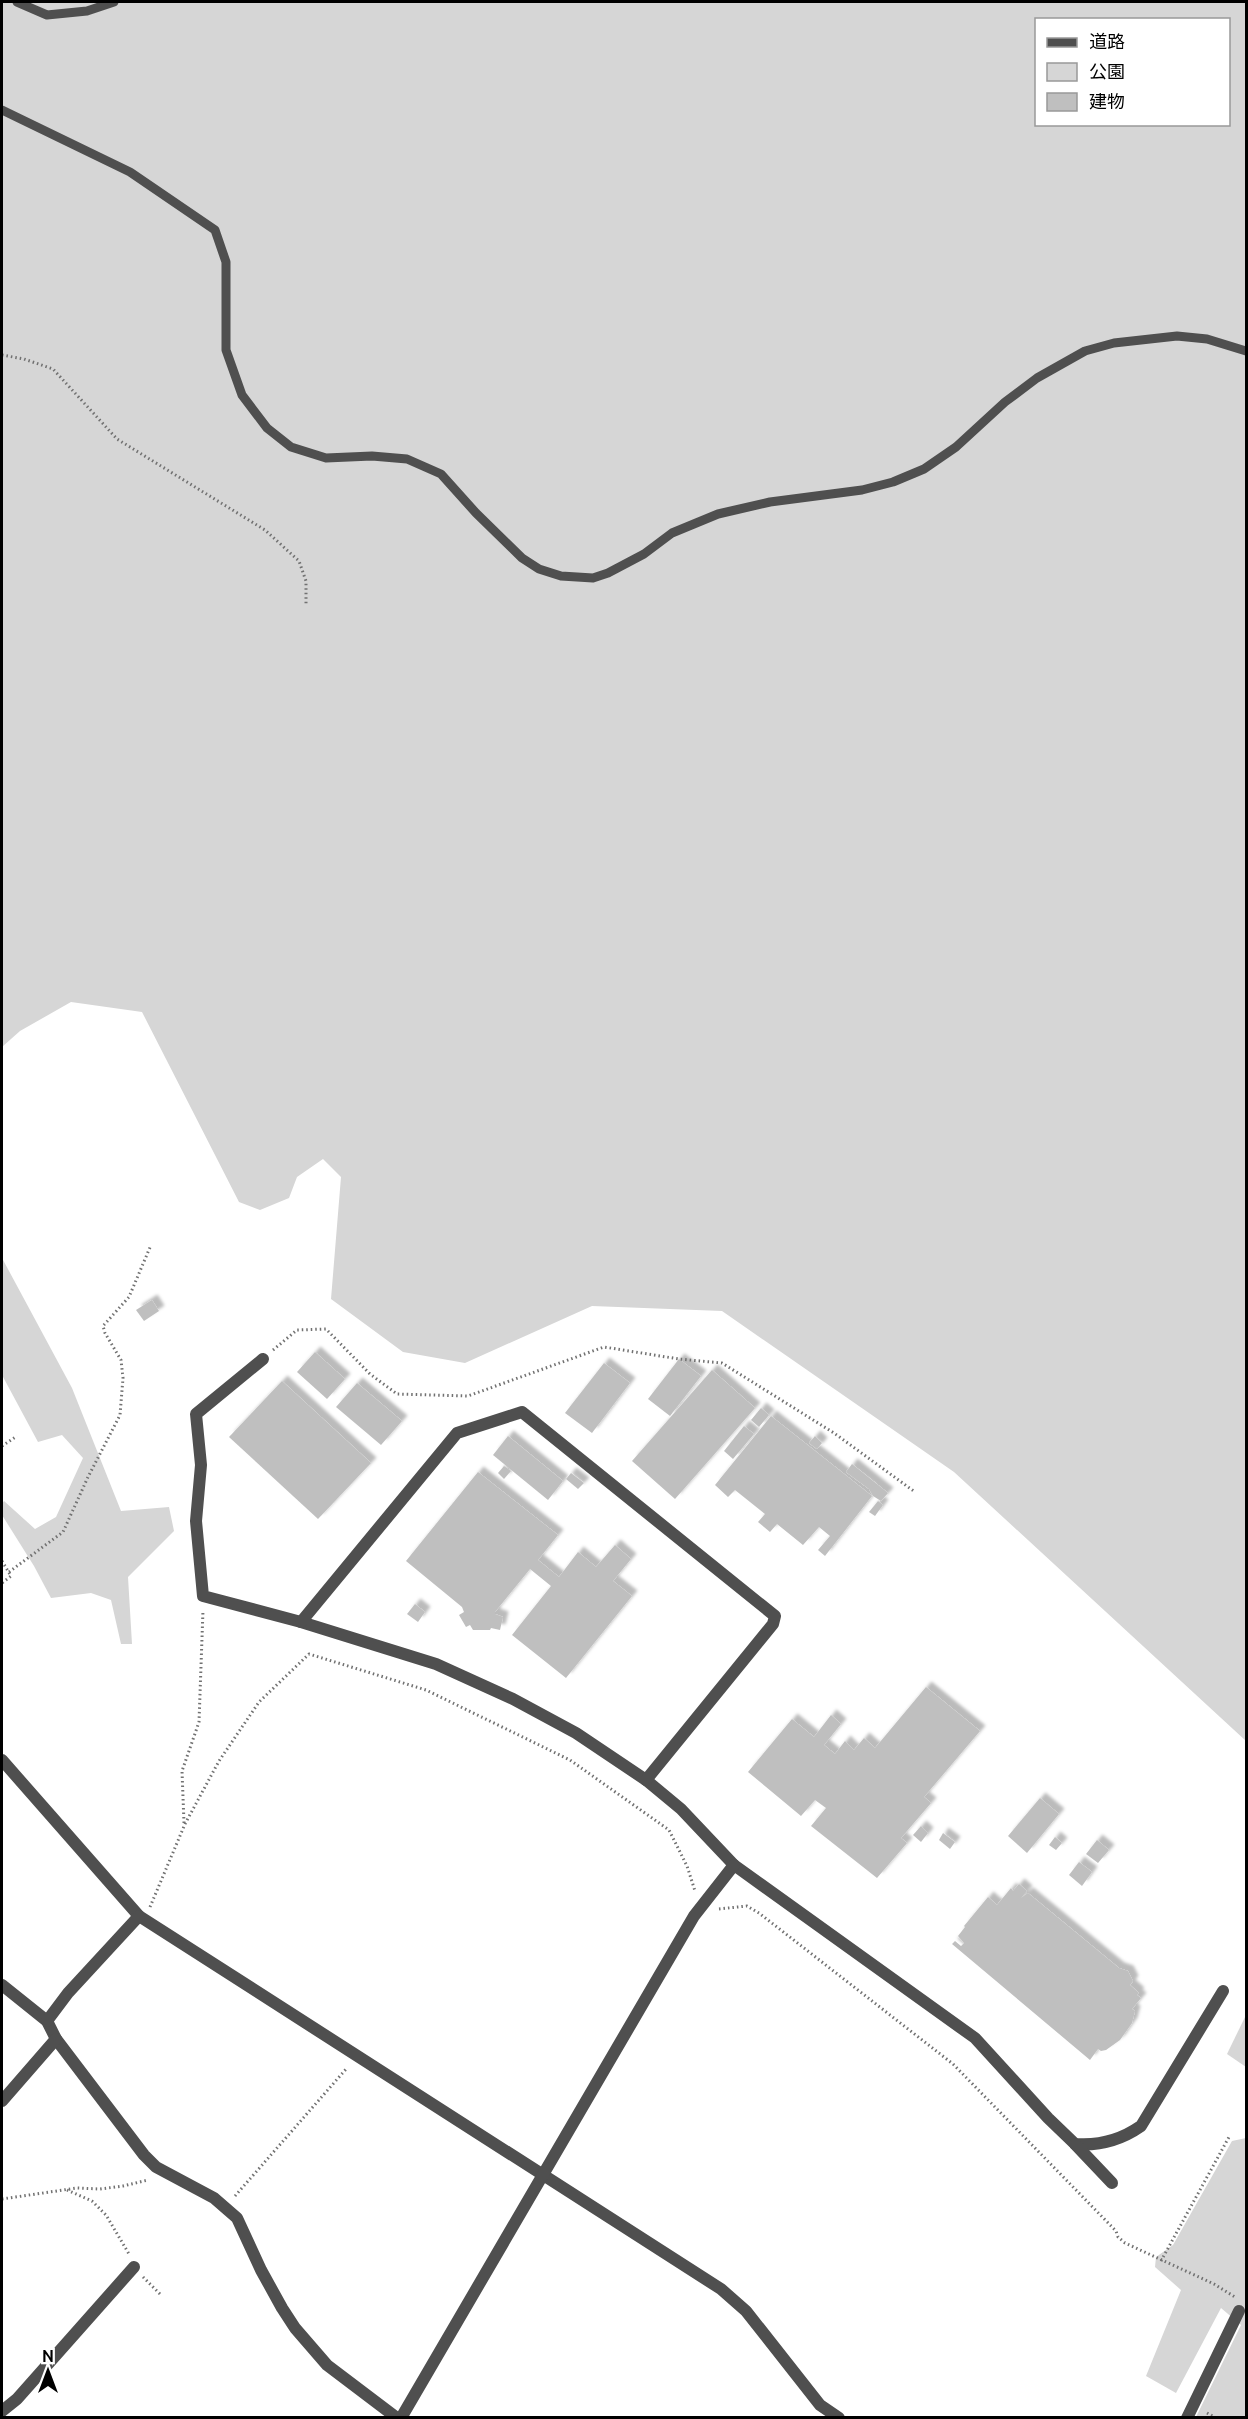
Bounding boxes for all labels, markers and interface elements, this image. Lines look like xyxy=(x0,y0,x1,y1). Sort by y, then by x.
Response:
legend xyxy=(1035,18,1230,126)
text: 道路 xyxy=(1089,31,1125,51)
text: 公園 xyxy=(1089,61,1125,81)
text: 建物 xyxy=(1089,91,1125,111)
north arrow xyxy=(18,2341,78,2401)
text: N xyxy=(42,2347,54,2365)

